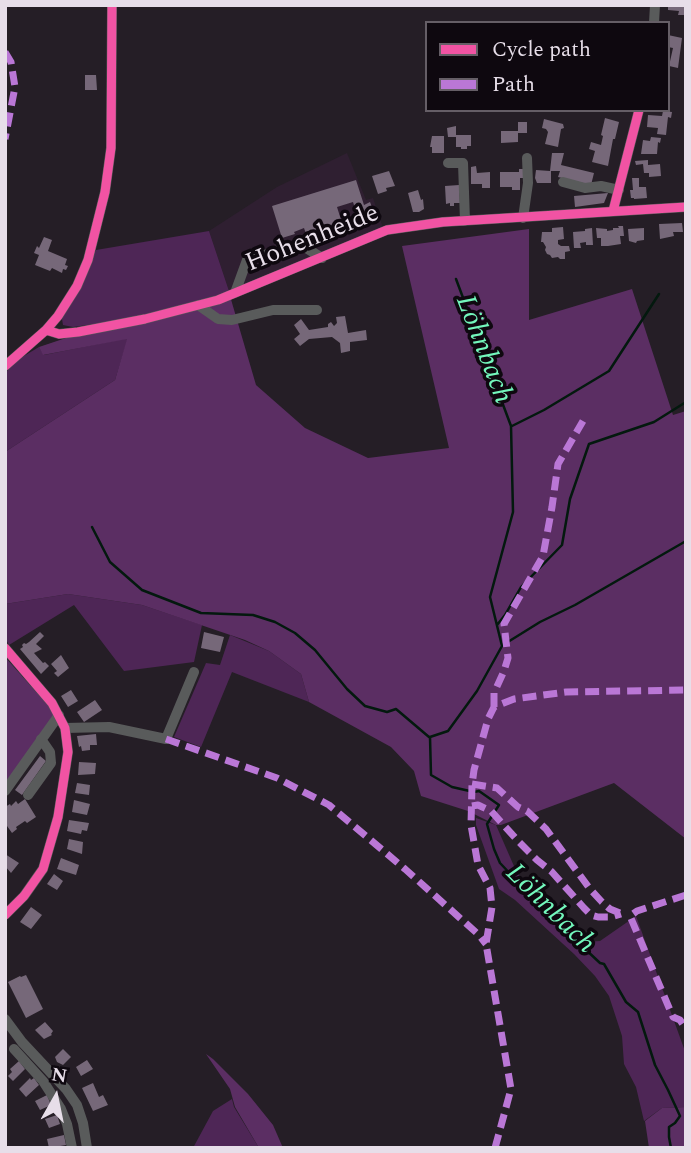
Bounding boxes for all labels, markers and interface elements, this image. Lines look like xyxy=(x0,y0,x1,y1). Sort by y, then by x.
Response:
legend xyxy=(425,21,670,112)
text: Cycle path xyxy=(492,34,591,66)
text: Path xyxy=(492,69,535,101)
street label: Hohenheide xyxy=(242,199,384,281)
water label: Löhnbach xyxy=(446,291,518,409)
water label: Löhnbach xyxy=(497,858,601,962)
text: N xyxy=(49,1060,69,1091)
north arrow xyxy=(21,1062,91,1132)

